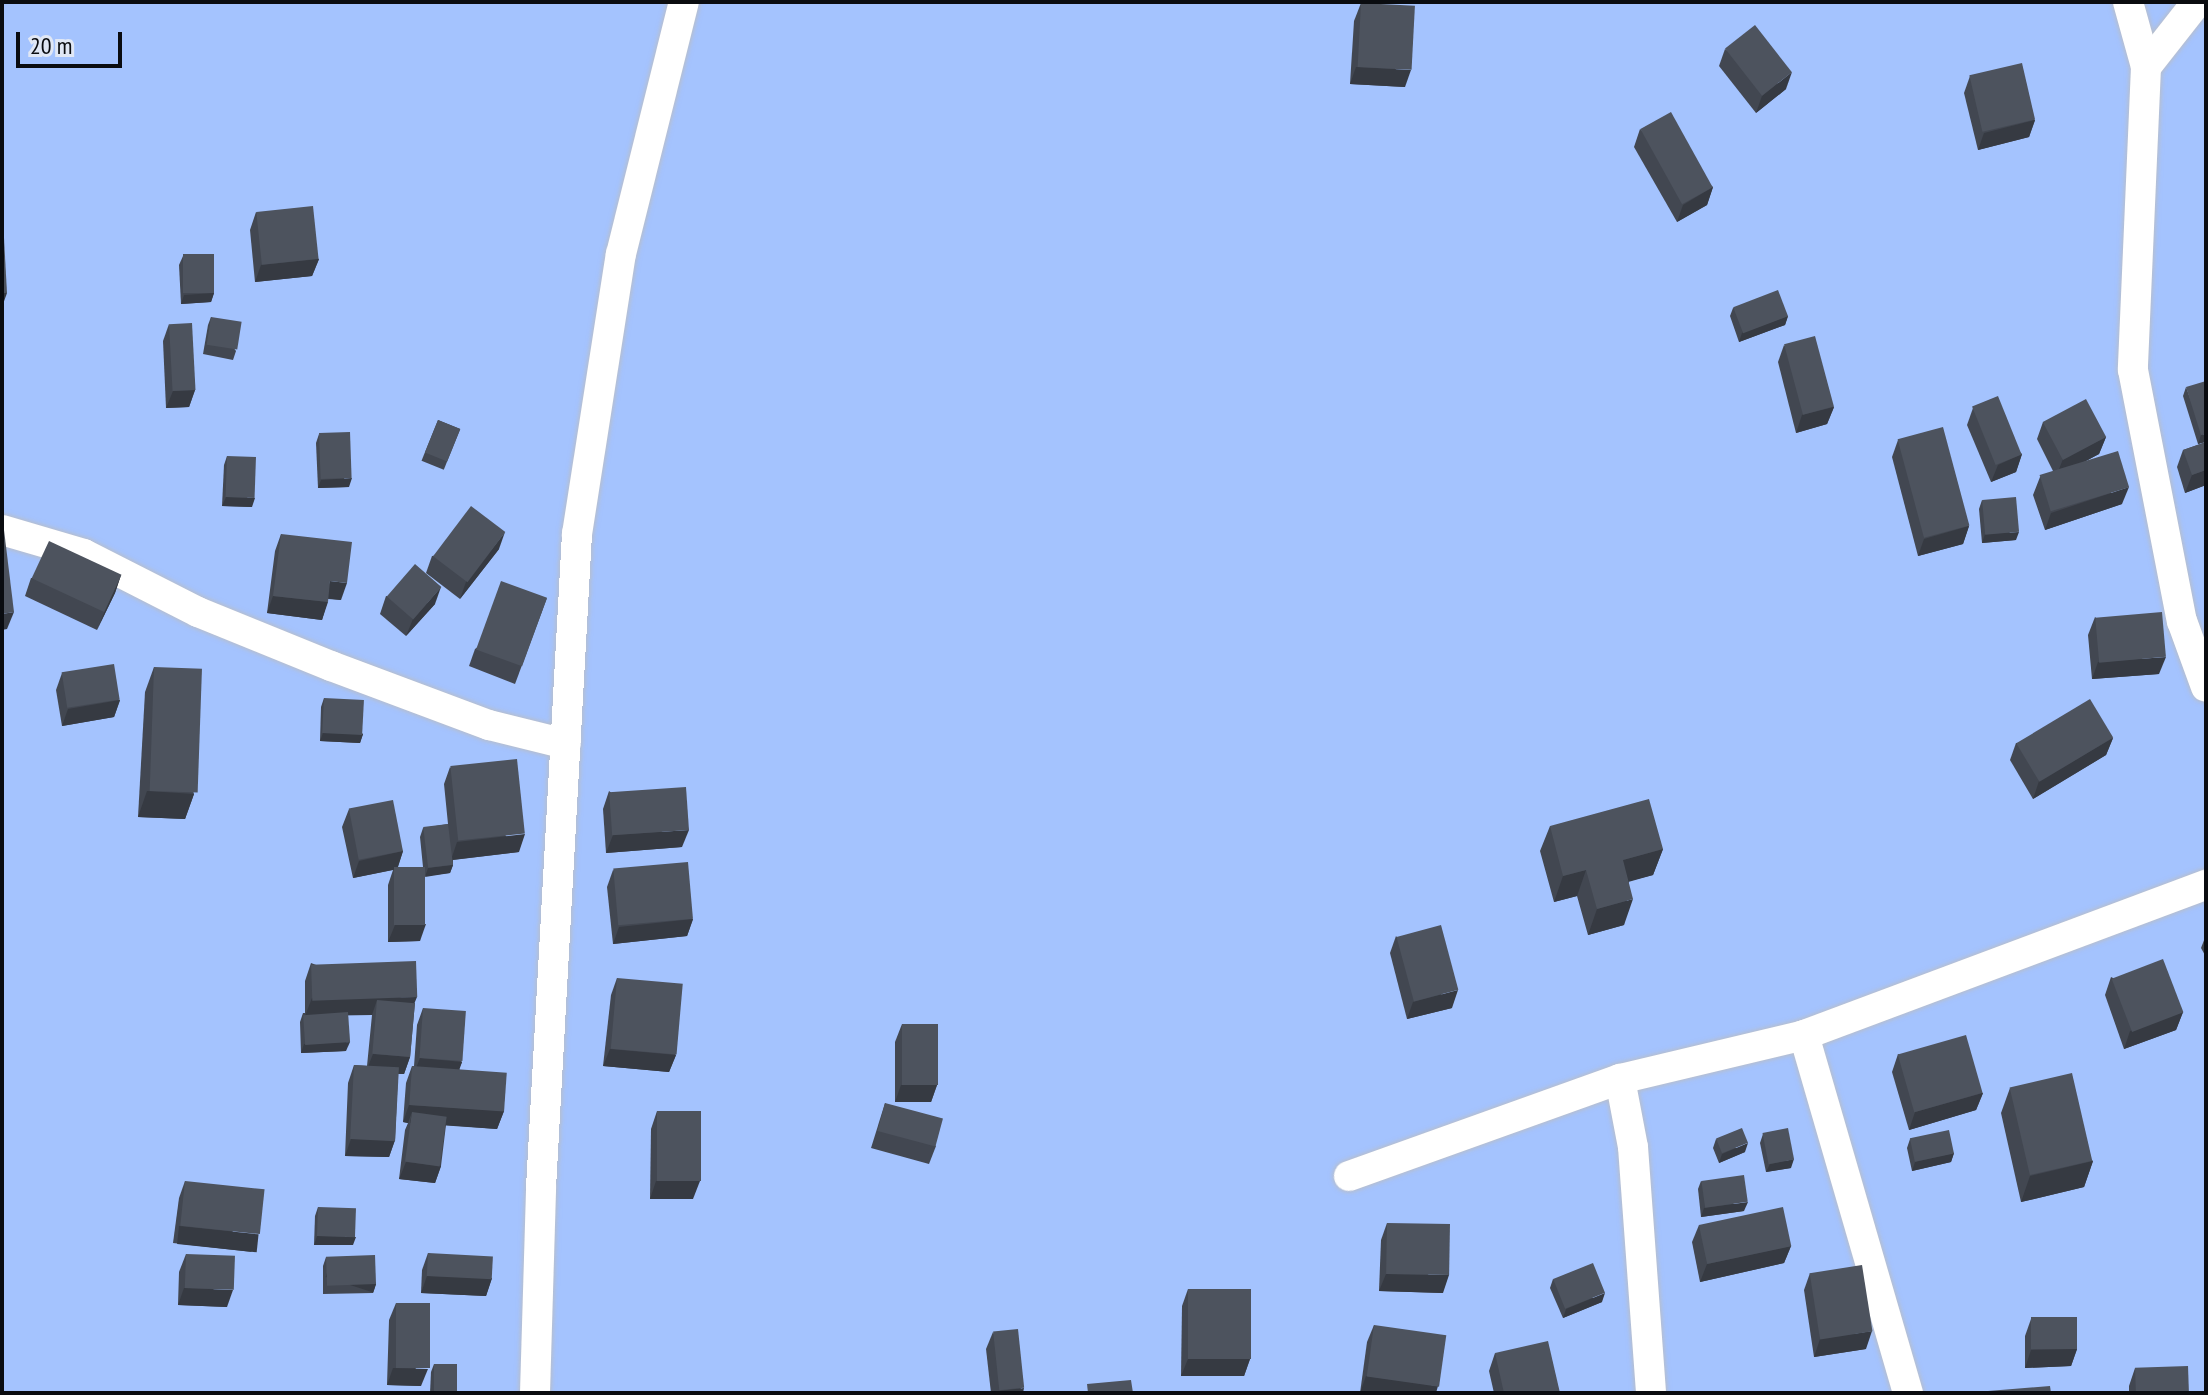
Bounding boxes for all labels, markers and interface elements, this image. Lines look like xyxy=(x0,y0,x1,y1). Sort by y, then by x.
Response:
scale bar xyxy=(20,16,126,66)
text: 20 m xyxy=(30,30,72,61)

